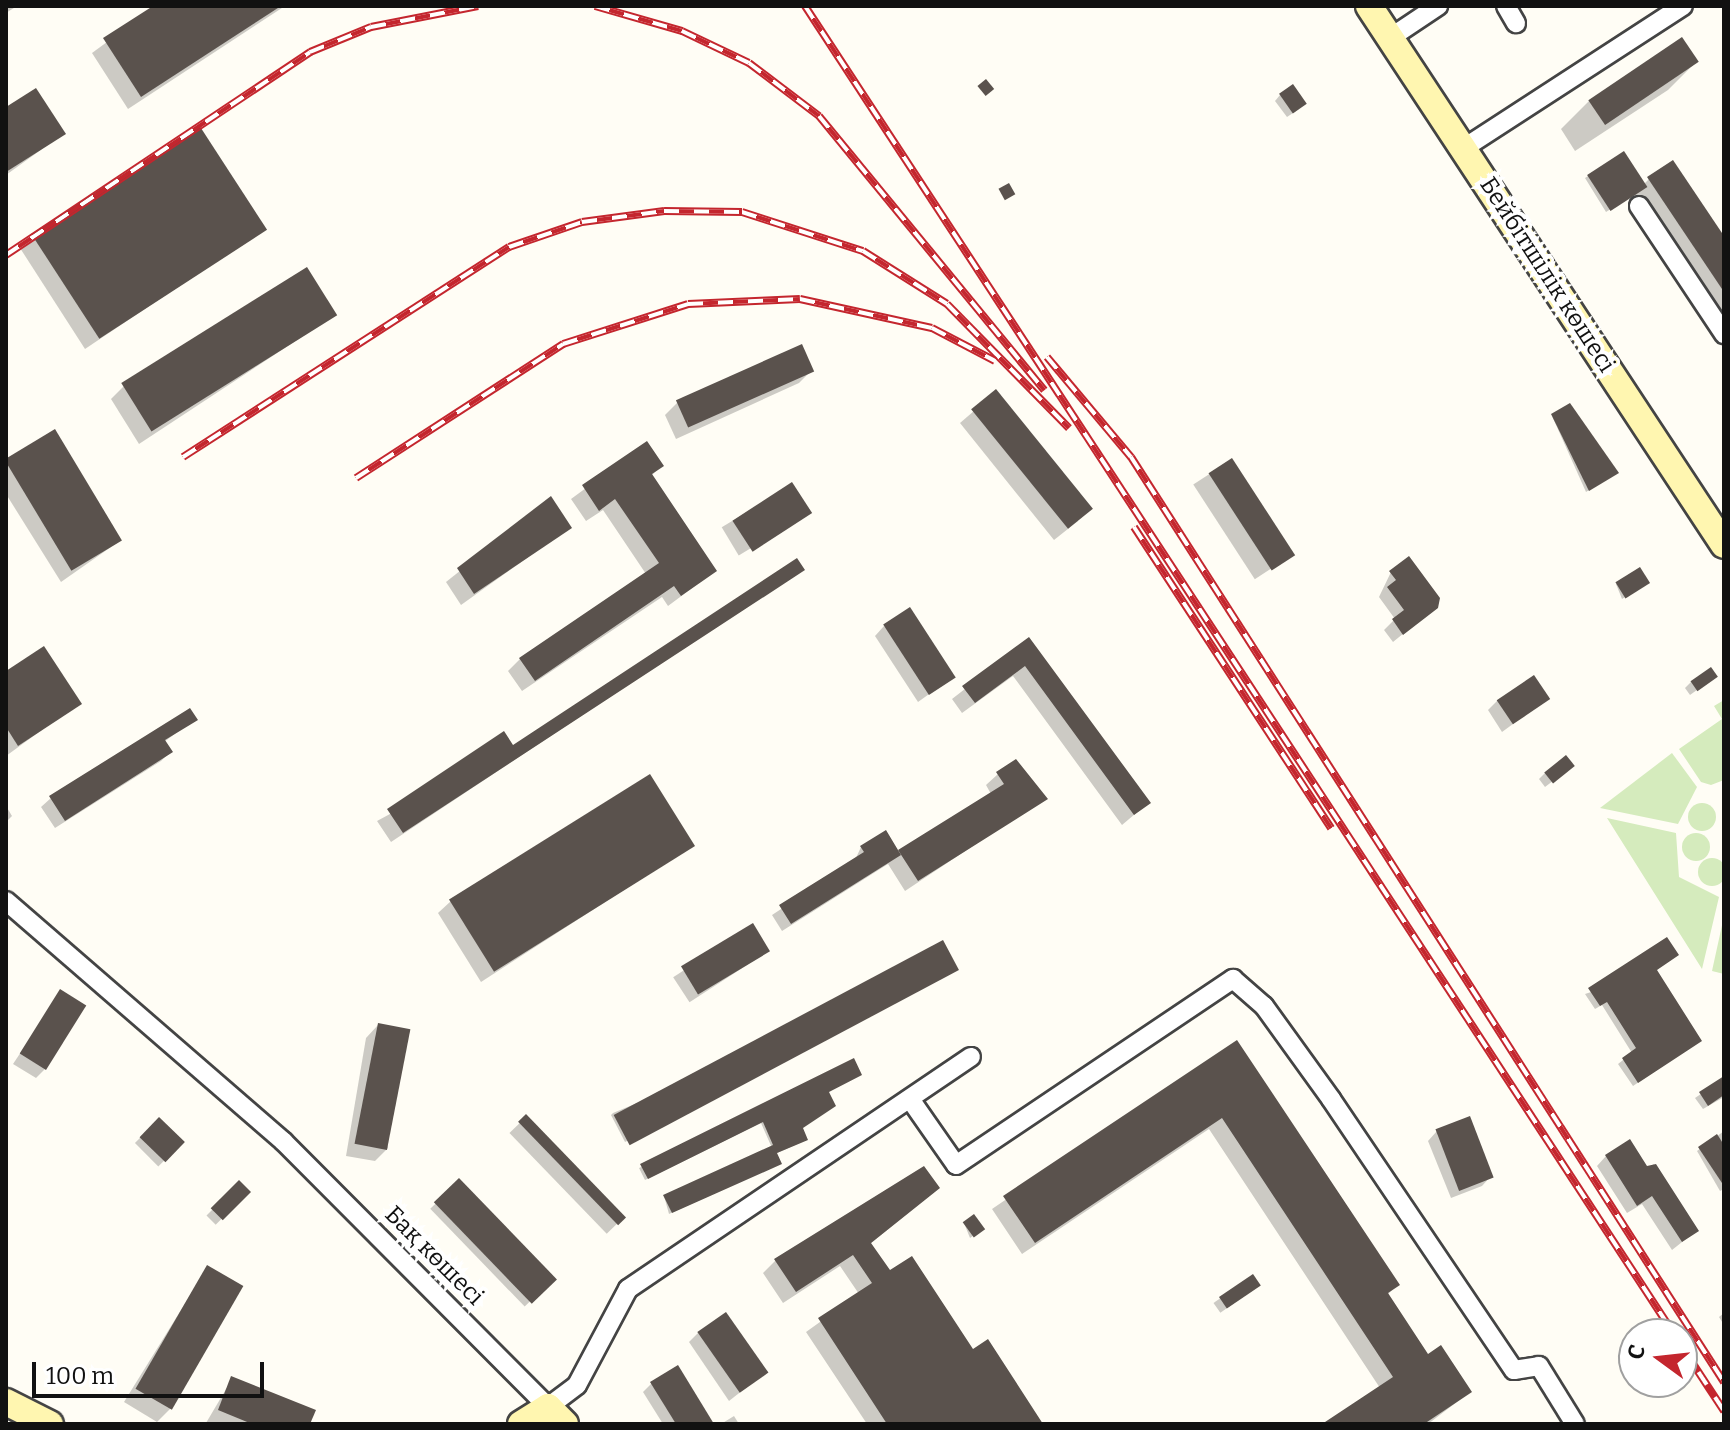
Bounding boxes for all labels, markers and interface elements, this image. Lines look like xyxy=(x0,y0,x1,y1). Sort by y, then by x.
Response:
street label: Бейбітшілік көшесі xyxy=(1473,172,1621,378)
street label: Бақ көшесі xyxy=(379,1201,489,1311)
north arrow xyxy=(1618,1318,1698,1398)
text: С xyxy=(1621,1342,1651,1362)
scale bar xyxy=(36,1346,268,1396)
text: 100 m xyxy=(46,1362,114,1390)

